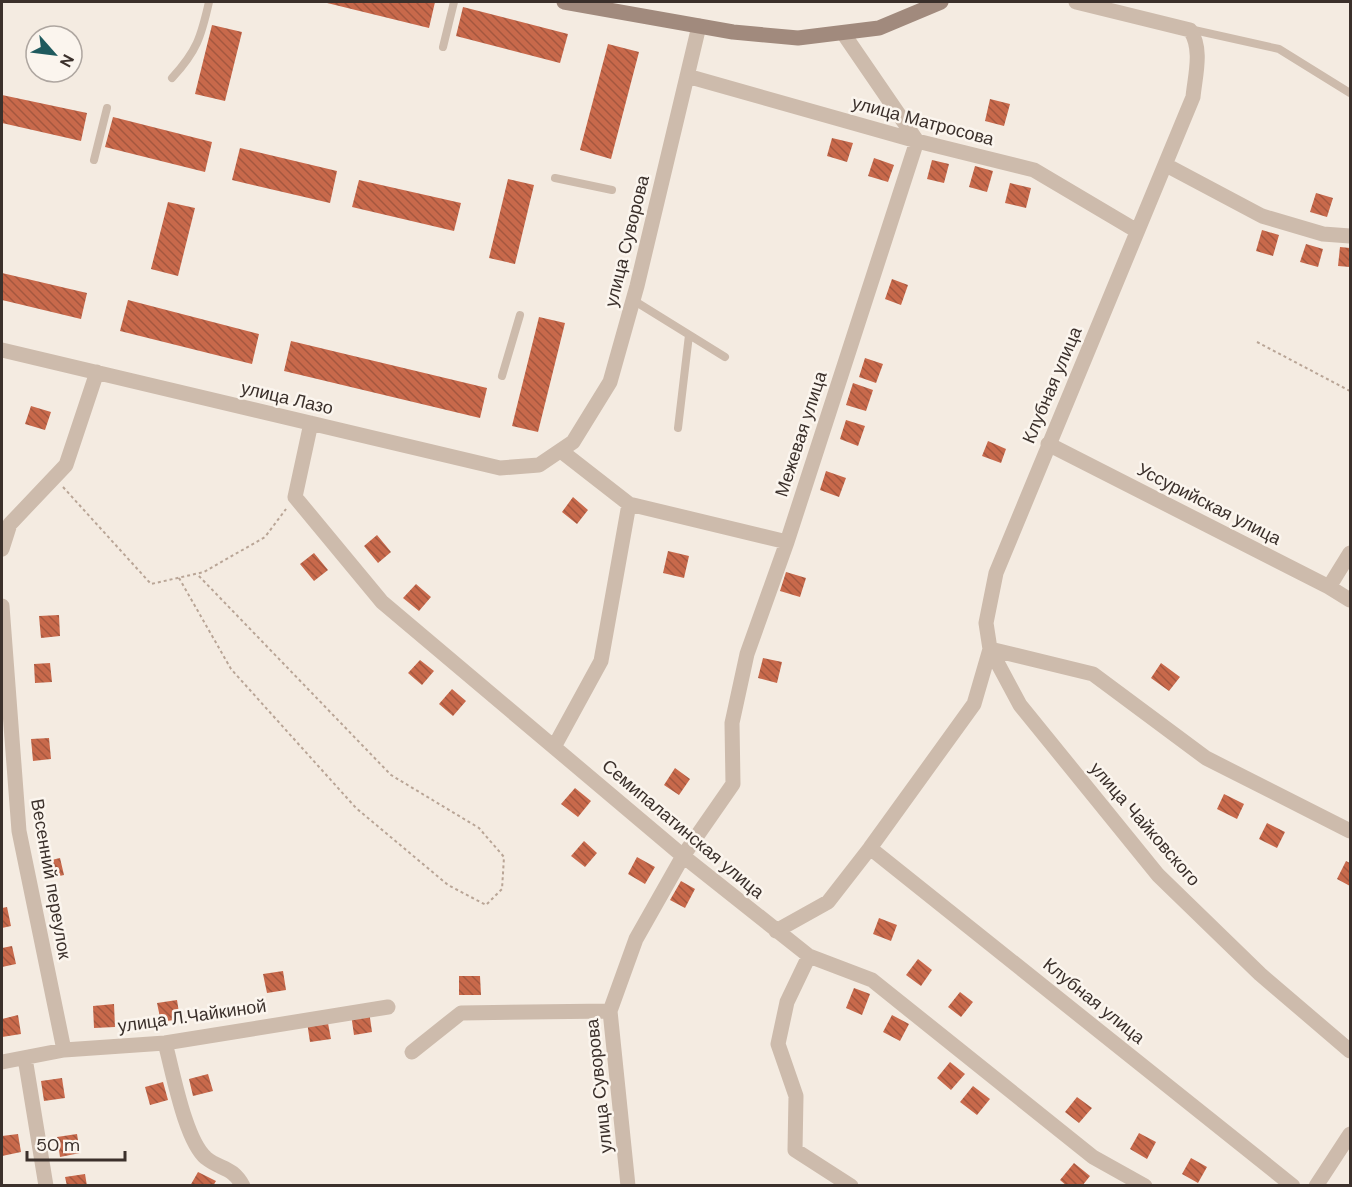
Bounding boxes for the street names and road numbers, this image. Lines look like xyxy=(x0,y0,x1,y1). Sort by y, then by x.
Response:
street label: улица Матросова xyxy=(849,91,998,152)
street label: улица Суворова xyxy=(599,172,655,309)
street label: Клубная улица xyxy=(1017,322,1088,447)
street label: Межевая улица xyxy=(769,367,833,500)
street label: улица Лазо xyxy=(239,376,335,420)
street label: Уссурийская улица xyxy=(1133,457,1286,551)
street label: Семипалатинская улица xyxy=(597,754,770,905)
street label: улица Чайковского xyxy=(1084,757,1206,891)
street label: Весенний переулок xyxy=(25,797,77,961)
street label: Клубная улица xyxy=(1038,953,1151,1050)
street label: улица Л.Чайкиной xyxy=(116,994,268,1038)
street label: улица Суворова xyxy=(580,1017,618,1154)

